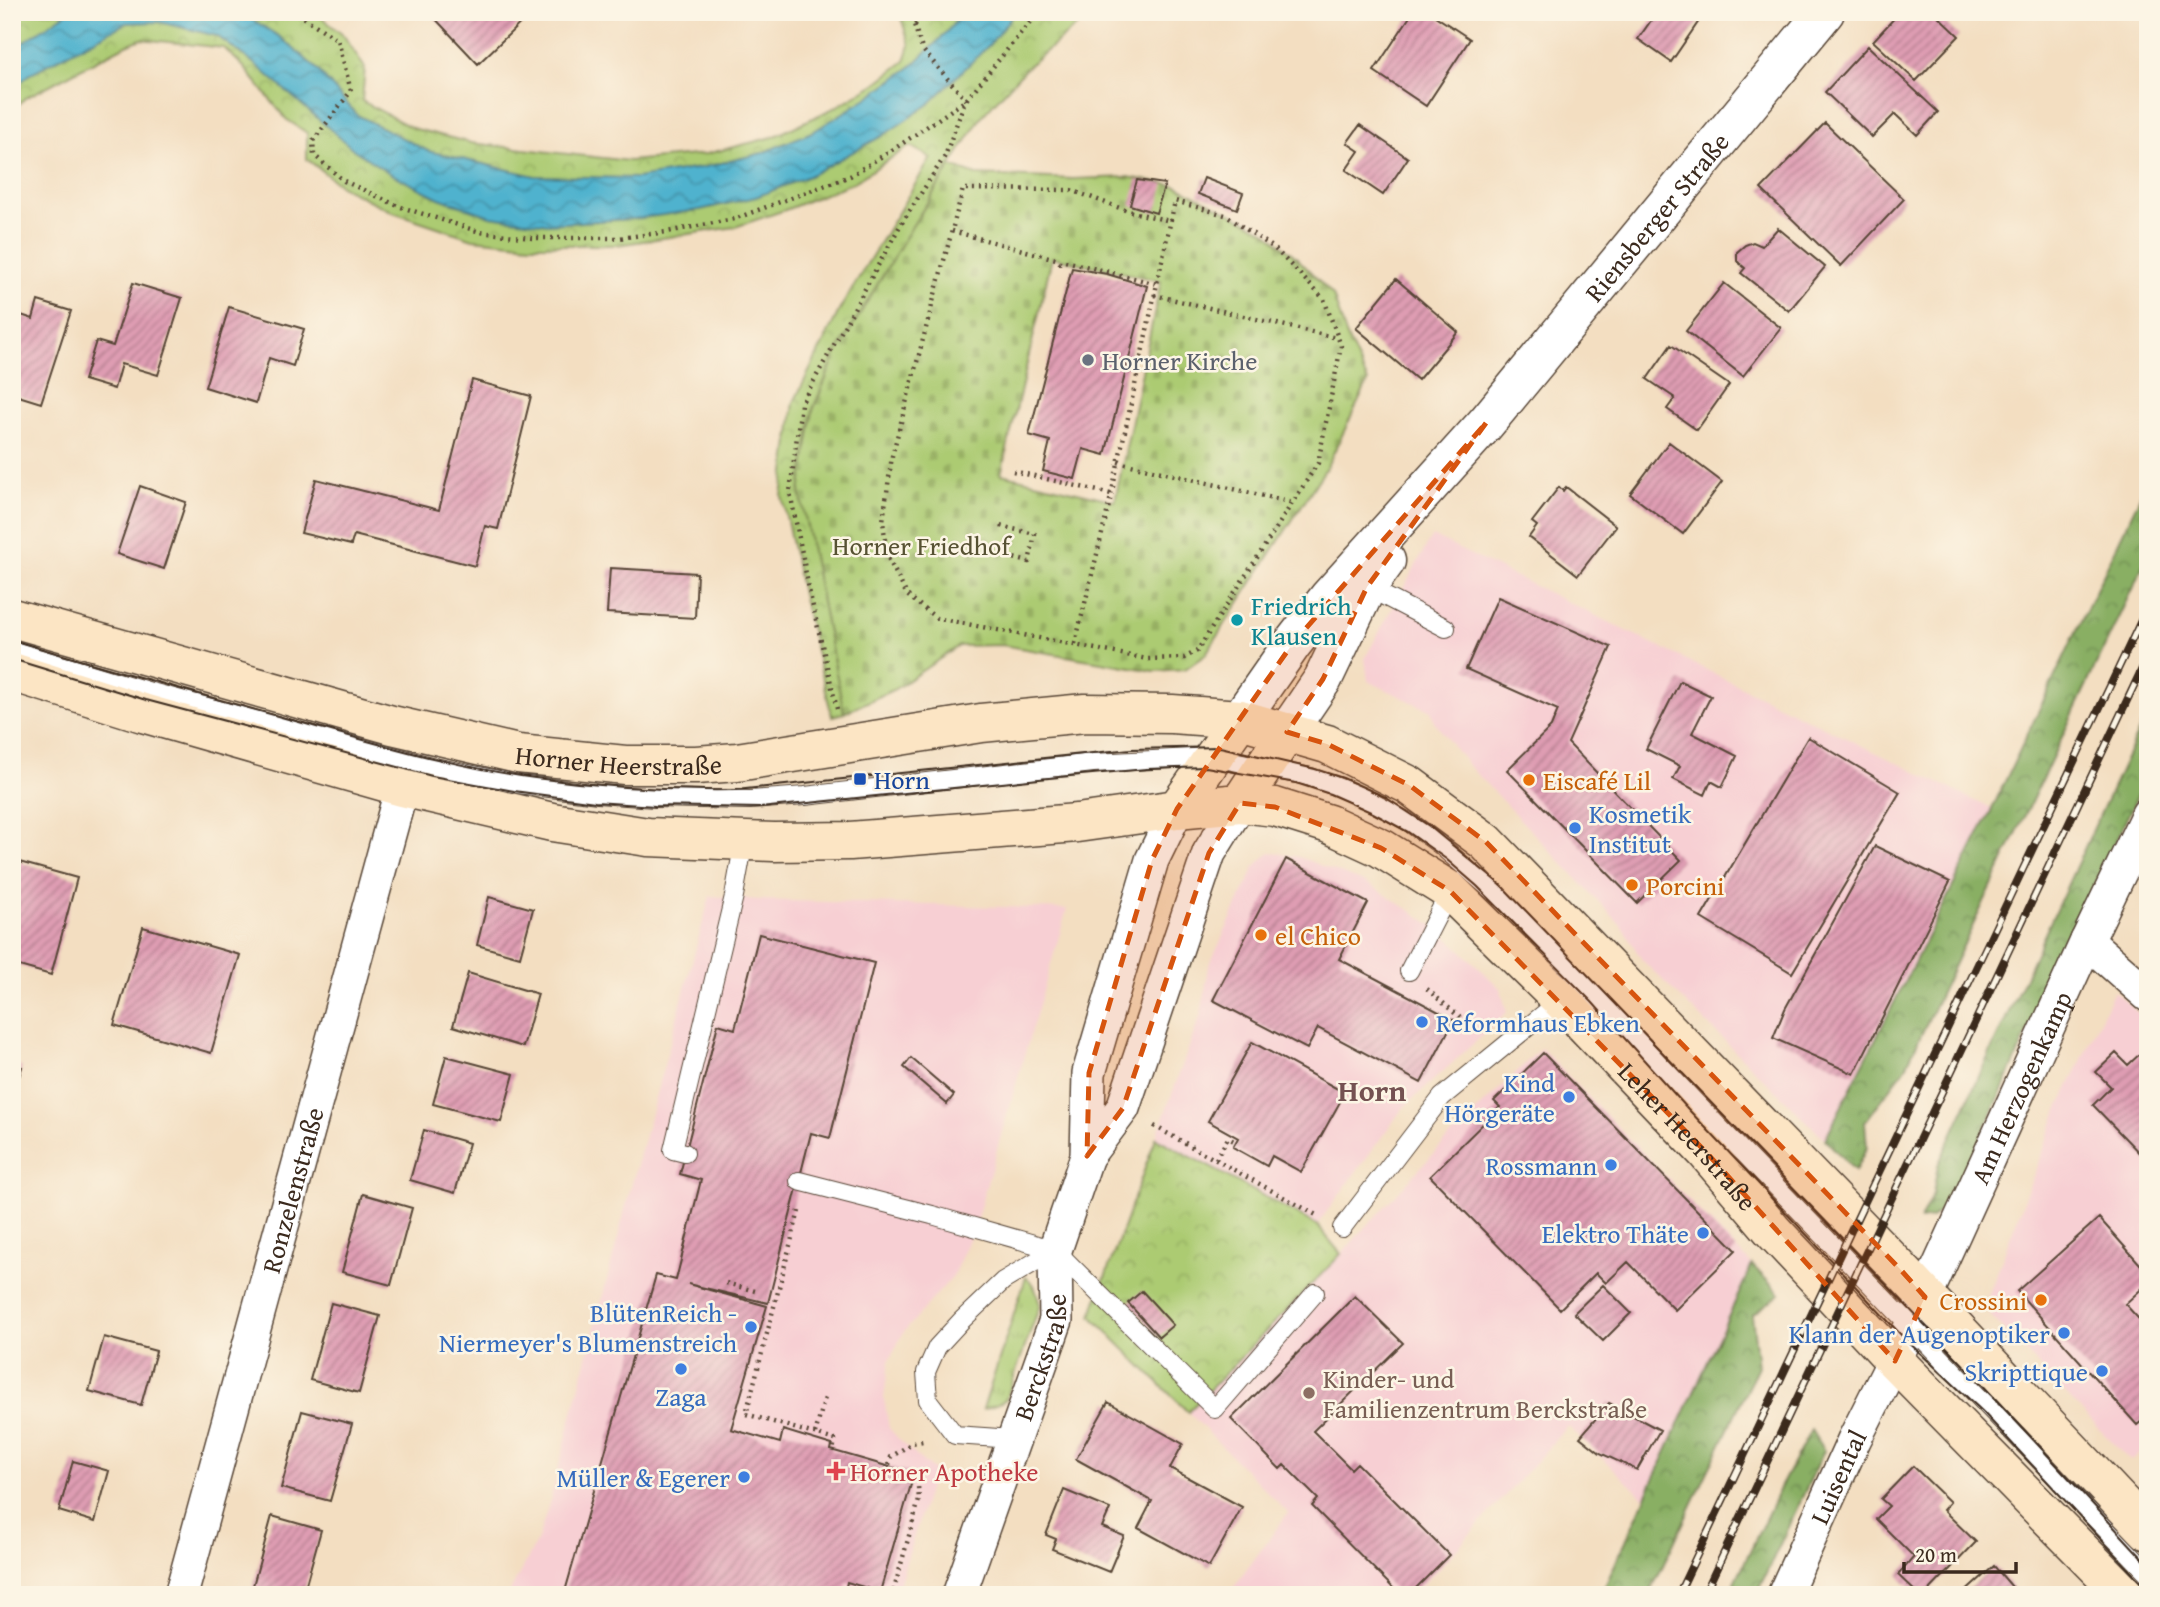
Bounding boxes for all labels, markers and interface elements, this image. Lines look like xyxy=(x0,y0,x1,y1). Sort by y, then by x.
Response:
street label: Riensberger Straße xyxy=(1575,123,1738,310)
place label: Horner Kirche xyxy=(1102,341,1257,380)
marker: Horner Kirche xyxy=(1080,352,1096,368)
park label: Horner Friedhof xyxy=(832,526,1012,565)
place label: Friedrich Klausen xyxy=(1251,586,1352,655)
marker: Friedrich Klausen xyxy=(1229,612,1245,628)
street label: Horner Heerstraße xyxy=(514,734,723,785)
place label: Horn xyxy=(874,760,930,799)
place label: Eiscafé Lil xyxy=(1543,761,1651,800)
marker: Horn xyxy=(852,771,868,787)
marker: Eiscafé Lil xyxy=(1521,772,1537,788)
place label: Kosmetik Institut xyxy=(1589,794,1692,863)
marker: Kosmetik Institut xyxy=(1567,820,1583,836)
place label: Porcini xyxy=(1646,866,1724,905)
marker: Porcini xyxy=(1624,877,1640,893)
place label: el Chico xyxy=(1275,916,1361,955)
marker: el Chico xyxy=(1253,927,1269,943)
street label: Am Herzogenkamp xyxy=(1960,985,2081,1190)
place label: Reformhaus Ebken xyxy=(1436,1003,1640,1042)
marker: Reformhaus Ebken xyxy=(1414,1014,1430,1030)
street label: Leher Heerstraße xyxy=(1610,1052,1767,1219)
place label: Kind Hörgeräte xyxy=(1444,1063,1555,1132)
district label: Horn xyxy=(1338,1068,1406,1112)
marker: Kind Hörgeräte xyxy=(1561,1089,1577,1105)
street label: Ronzelenstraße xyxy=(251,1103,333,1277)
place label: Rossmann xyxy=(1485,1146,1597,1185)
marker: Rossmann xyxy=(1603,1157,1619,1173)
place label: Elektro Thäte xyxy=(1542,1214,1689,1253)
marker: Elektro Thäte xyxy=(1695,1225,1711,1241)
place label: Crossini xyxy=(1939,1281,2027,1320)
marker: Crossini xyxy=(2033,1292,2049,1308)
place label: BlütenReich - Niermeyer's Blumenstreich xyxy=(439,1293,737,1362)
street label: Berckstraße xyxy=(1003,1294,1076,1426)
place label: Klann der Augenoptiker xyxy=(1789,1314,2050,1353)
marker: BlütenReich - Niermeyer's Blumenstreich xyxy=(743,1319,759,1335)
marker: Klann der Augenoptiker xyxy=(2056,1325,2072,1341)
place label: Skripttique xyxy=(1964,1352,2088,1391)
place label: Kinder- und Familienzentrum Berckstraße xyxy=(1323,1359,1647,1428)
marker: Zaga xyxy=(673,1361,689,1377)
marker: Skripttique xyxy=(2094,1363,2110,1379)
place label: Zaga xyxy=(655,1377,707,1416)
marker: Kinder- und Familienzentrum Berckstraße xyxy=(1301,1385,1317,1401)
street label: Luisental xyxy=(1799,1422,1876,1530)
place label: Horner Apotheke xyxy=(850,1452,1038,1491)
place label: Müller & Egerer xyxy=(557,1458,730,1497)
marker: Horner Apotheke xyxy=(828,1463,844,1479)
marker: Müller & Egerer xyxy=(736,1469,752,1485)
scale bar xyxy=(1904,1530,2016,1574)
text: 20 m xyxy=(1915,1539,1957,1570)

